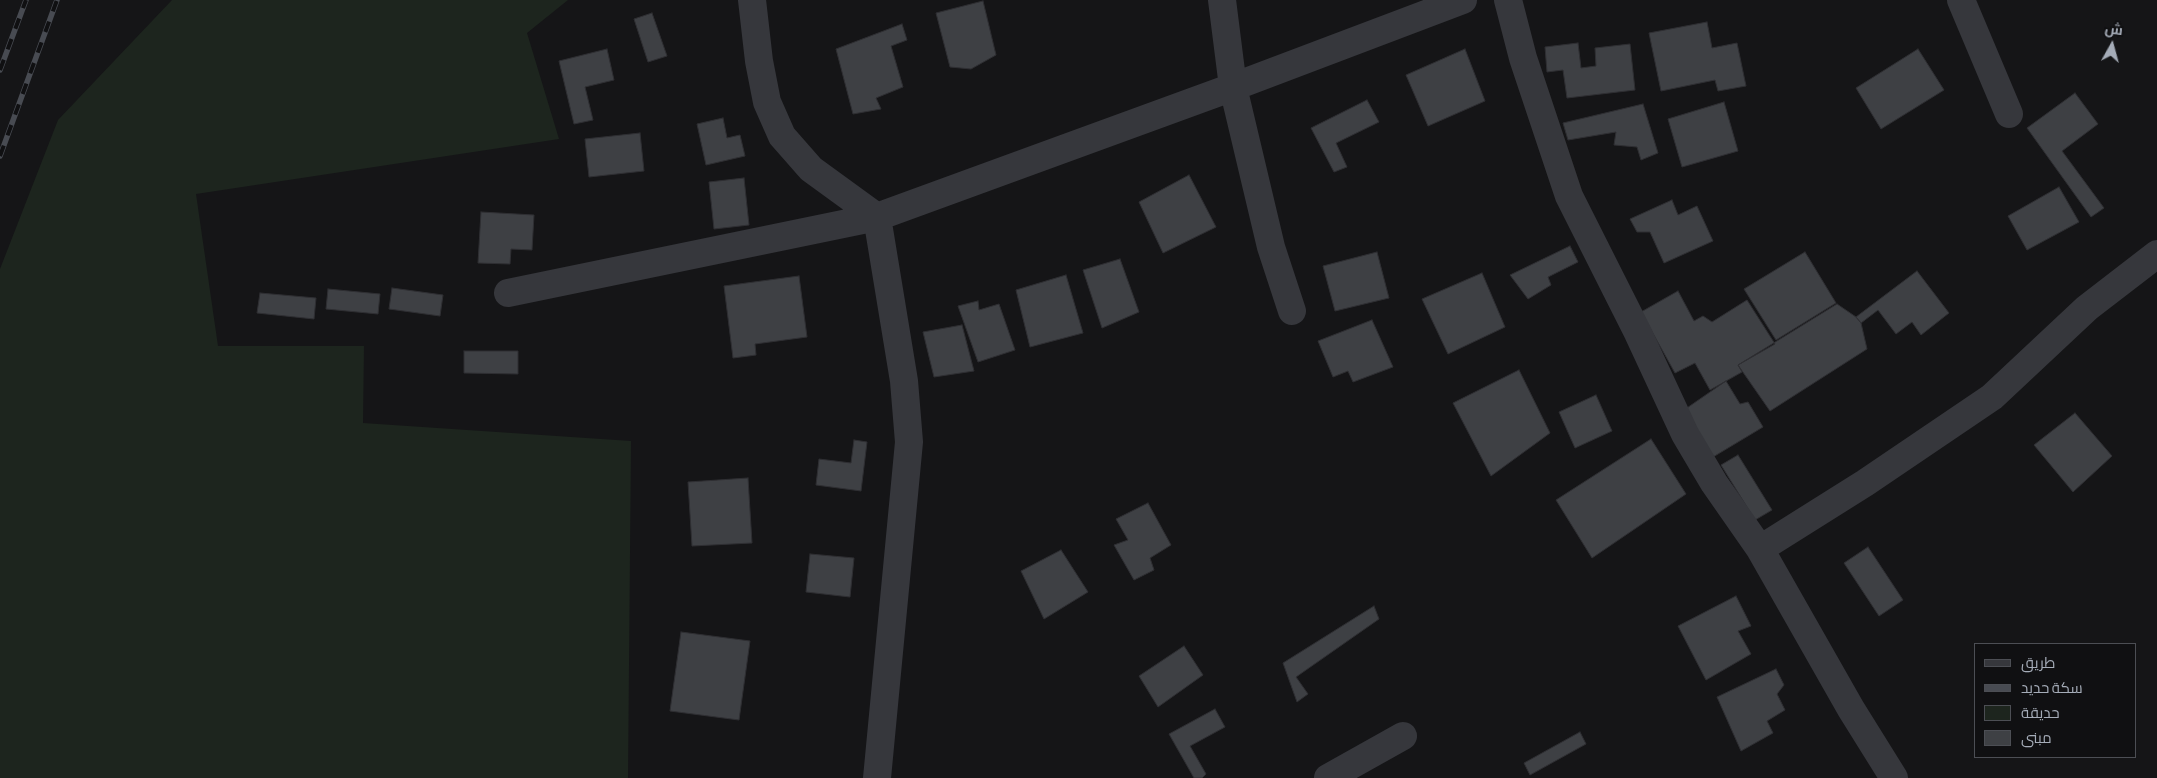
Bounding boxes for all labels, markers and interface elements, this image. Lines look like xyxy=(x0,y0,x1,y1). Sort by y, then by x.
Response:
north arrow xyxy=(2087,20,2137,70)
text: ش xyxy=(2104,20,2124,39)
legend xyxy=(1974,643,2137,758)
text: طريق xyxy=(2021,654,2055,673)
text: سكة حديد xyxy=(2021,679,2083,698)
text: حديقة xyxy=(2021,704,2060,723)
text: مبنى xyxy=(2021,729,2052,748)

